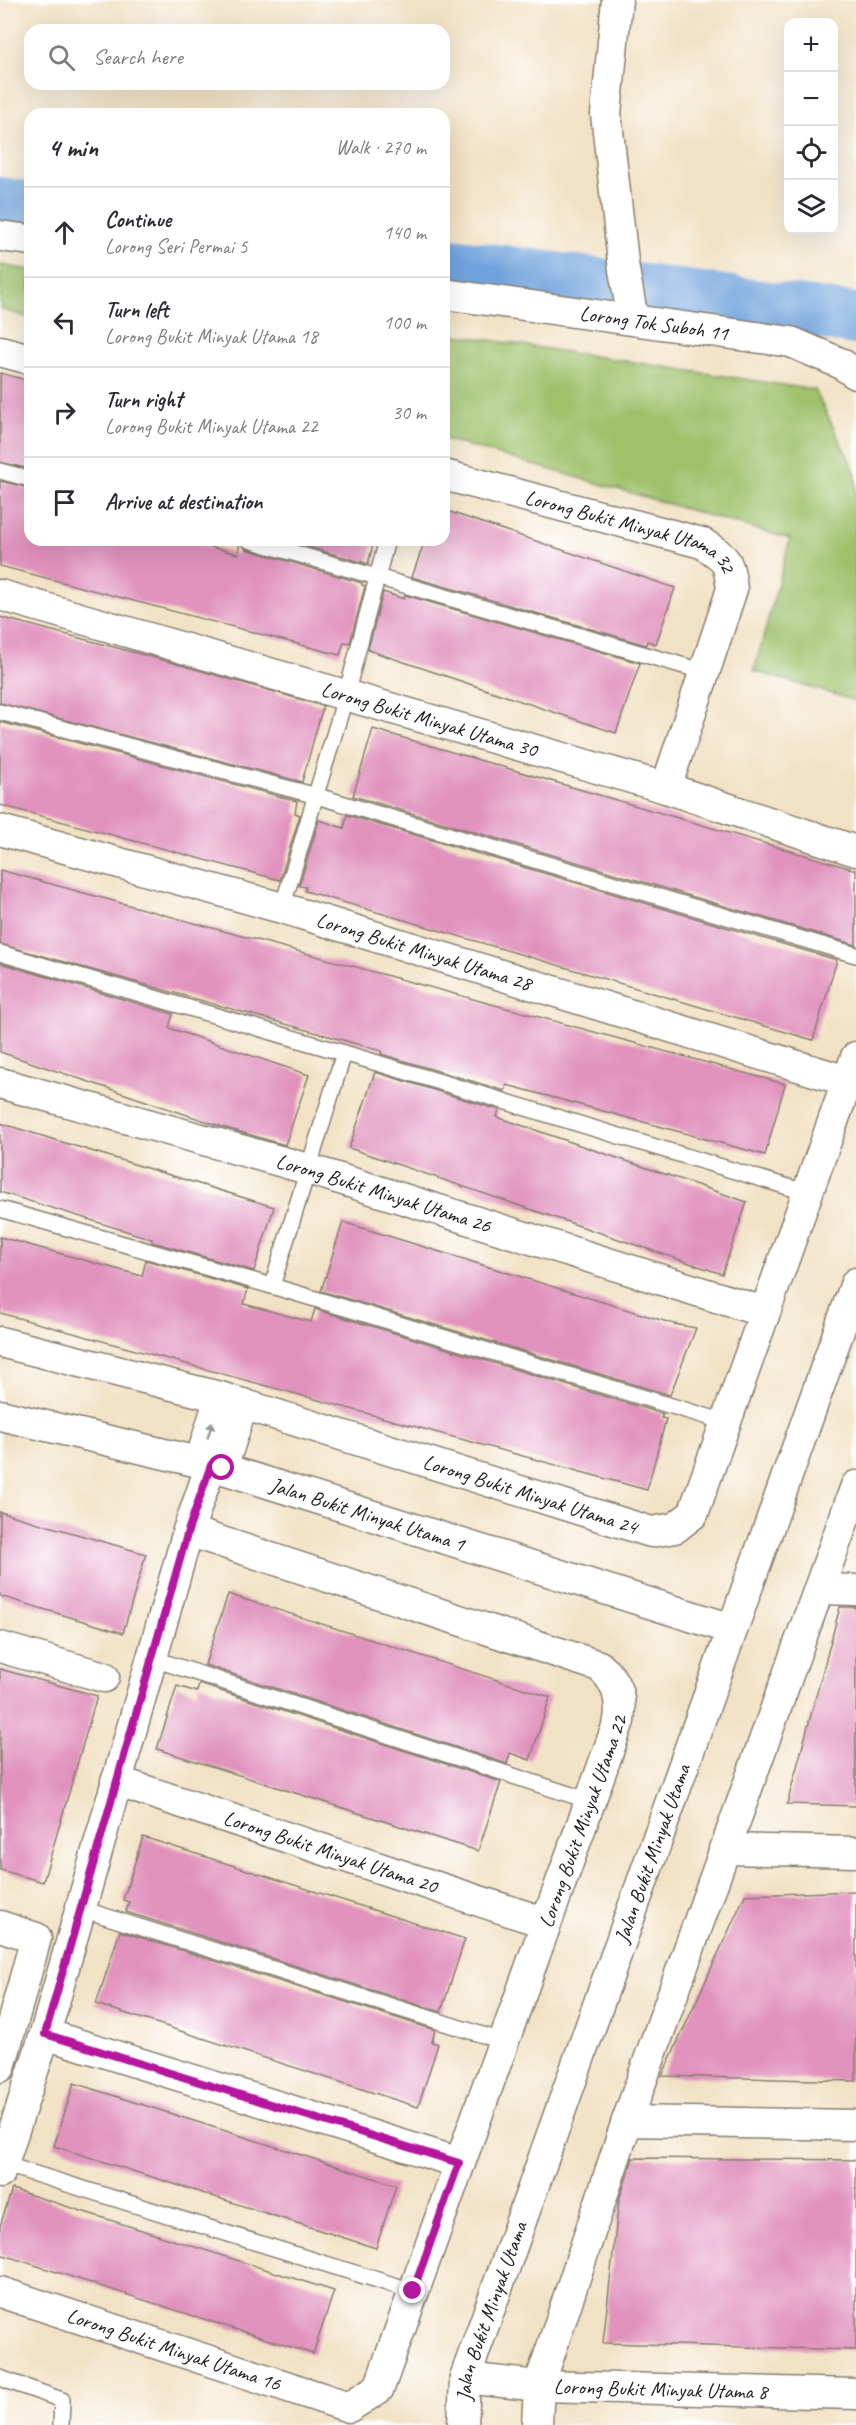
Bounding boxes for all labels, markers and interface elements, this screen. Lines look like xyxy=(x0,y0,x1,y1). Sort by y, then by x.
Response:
map controls xyxy=(784,18,838,234)
button: + xyxy=(784,18,838,72)
search box xyxy=(24,24,450,90)
icon: search xyxy=(45,41,78,74)
text: Search here xyxy=(93,43,183,71)
button: − xyxy=(784,72,838,126)
button: locate xyxy=(784,126,838,180)
text: 4 min xyxy=(48,131,98,164)
text: Walk · 270 m xyxy=(336,135,426,160)
button: layers xyxy=(784,180,838,234)
text: Continue xyxy=(105,206,171,234)
icon: ahead xyxy=(48,216,81,249)
text: 140 m xyxy=(383,220,426,245)
text: Lorong Seri Permai 5 xyxy=(105,234,248,259)
text: Turn left xyxy=(105,296,169,324)
street label: Lorong Tok Suboh 11 xyxy=(578,300,731,346)
icon: left xyxy=(48,306,81,339)
text: 100 m xyxy=(383,310,426,335)
text: Lorong Bukit Minyak Utama 18 xyxy=(105,324,318,349)
text: Turn right xyxy=(105,386,182,414)
icon: right xyxy=(48,396,81,429)
text: 30 m xyxy=(392,400,426,425)
text: Lorong Bukit Minyak Utama 22 xyxy=(105,414,318,439)
street label: Lorong Bukit Minyak Utama 32 xyxy=(522,484,742,577)
icon: arrive xyxy=(48,486,81,519)
text: Arrive at destination xyxy=(105,488,262,516)
street label: Lorong Bukit Minyak Utama 30 xyxy=(318,676,542,763)
street label: Lorong Bukit Minyak Utama 28 xyxy=(313,906,537,997)
street label: Lorong Bukit Minyak Utama 26 xyxy=(273,1148,495,1239)
one-way arrow xyxy=(206,1421,215,1439)
street label: Lorong Bukit Minyak Utama 24 xyxy=(420,1448,643,1541)
route start xyxy=(208,1454,234,1480)
street label: Jalan Bukit Minyak Utama 1 xyxy=(266,1471,469,1558)
street label: Lorong Bukit Minyak Utama 22 xyxy=(533,1713,633,1931)
street label: Jalan Bukit Minyak Utama xyxy=(608,1759,697,1947)
street label: Lorong Bukit Minyak Utama 20 xyxy=(220,1804,442,1900)
street label: Jalan Bukit Minyak Utama xyxy=(451,2217,533,2402)
route end xyxy=(399,2277,425,2303)
street label: Lorong Bukit Minyak Utama 16 xyxy=(64,2302,285,2397)
street label: Lorong Bukit Minyak Utama 8 xyxy=(553,2373,770,2405)

